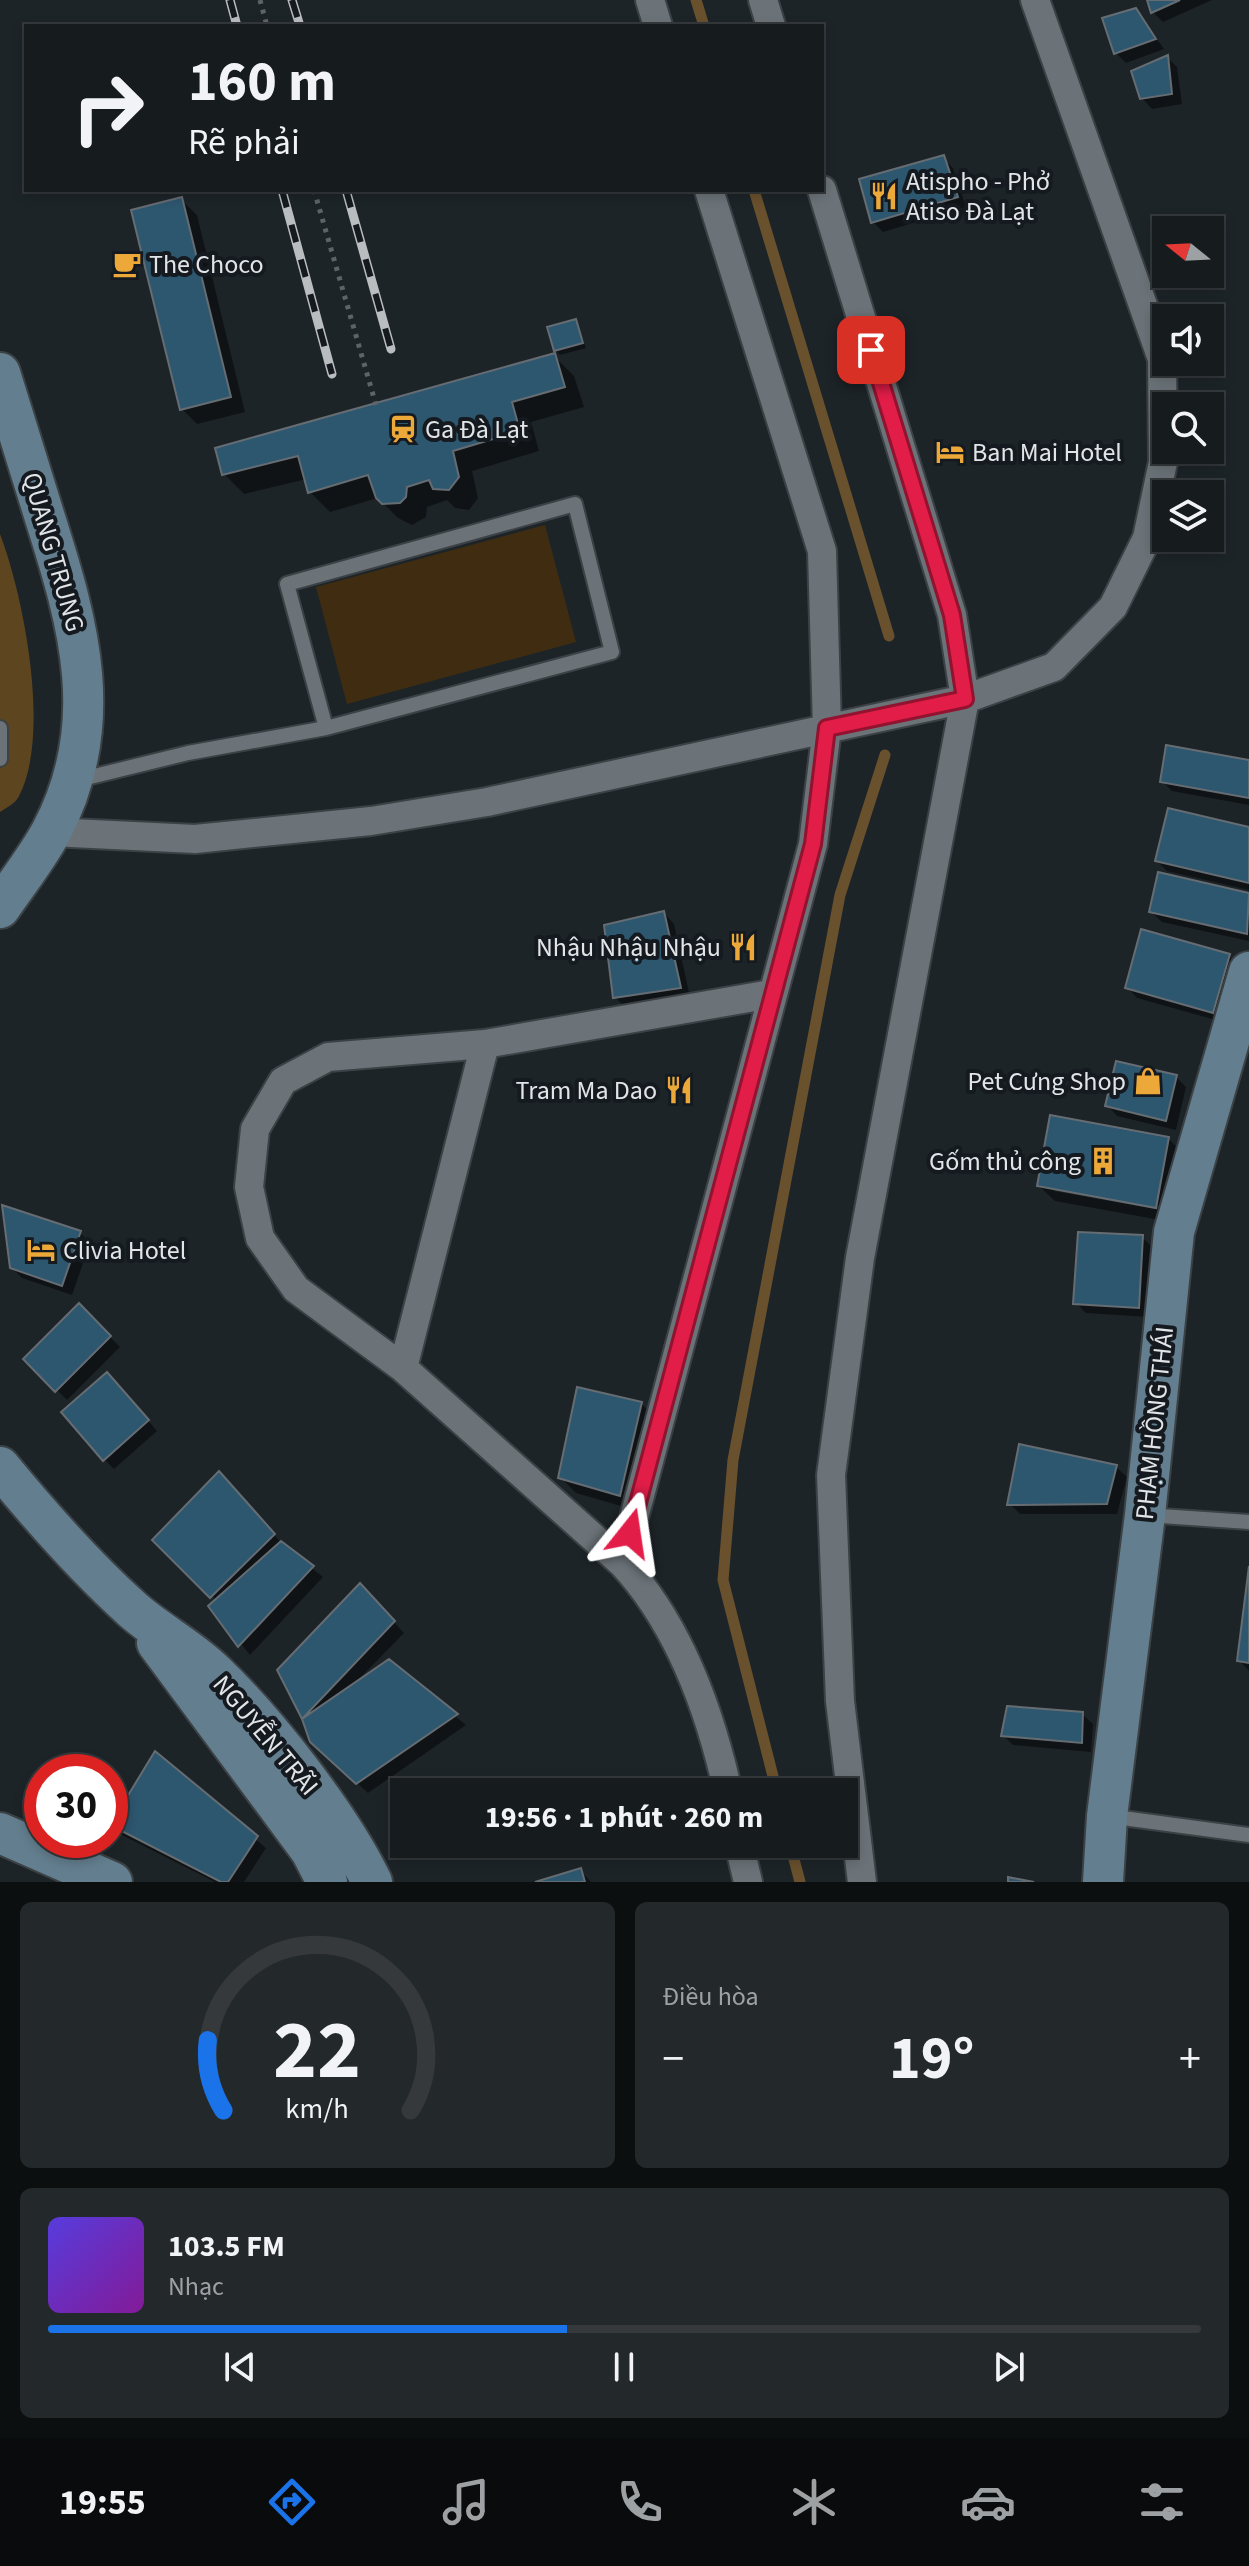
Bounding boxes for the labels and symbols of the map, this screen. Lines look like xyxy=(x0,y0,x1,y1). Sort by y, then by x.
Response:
place label: Atispho - Phở Atiso Đà Lạt xyxy=(906,163,1050,230)
restaurant icon: Atispho - Phở Atiso Đà Lạt xyxy=(869,181,899,211)
north arrow xyxy=(1152,216,1224,288)
place label: The Choco xyxy=(149,246,264,283)
cafe icon: The Choco xyxy=(112,249,142,279)
pin xyxy=(837,316,905,384)
place label: Ga Đà Lạt xyxy=(425,411,529,448)
station icon: Ga Đà Lạt xyxy=(388,414,418,444)
place label: Ban Mai Hotel xyxy=(972,434,1122,471)
hotel icon: Ban Mai Hotel xyxy=(935,437,965,467)
street label: QUANG TRUNG xyxy=(13,468,94,636)
place label: Nhậu Nhậu Nhậu xyxy=(536,929,721,966)
restaurant icon: Nhậu Nhậu Nhậu xyxy=(728,932,758,962)
place label: Pet Cưng Shop xyxy=(967,1063,1126,1100)
shop icon: Pet Cưng Shop xyxy=(1133,1066,1163,1096)
place label: Tram Ma Dao xyxy=(516,1072,657,1109)
restaurant icon: Tram Ma Dao xyxy=(664,1075,694,1105)
place label: Gốm thủ công xyxy=(929,1143,1081,1180)
building icon: Gốm thủ công xyxy=(1088,1146,1118,1176)
place label: Clivia Hotel xyxy=(63,1232,186,1269)
hotel icon: Clivia Hotel xyxy=(26,1235,56,1265)
street label: PHẠM HỒNG THÁI xyxy=(1126,1325,1183,1521)
position arrow xyxy=(588,1491,672,1575)
street label: NGUYỄN TRÃI xyxy=(204,1667,327,1804)
speed limit sign: 30 xyxy=(24,1754,128,1858)

